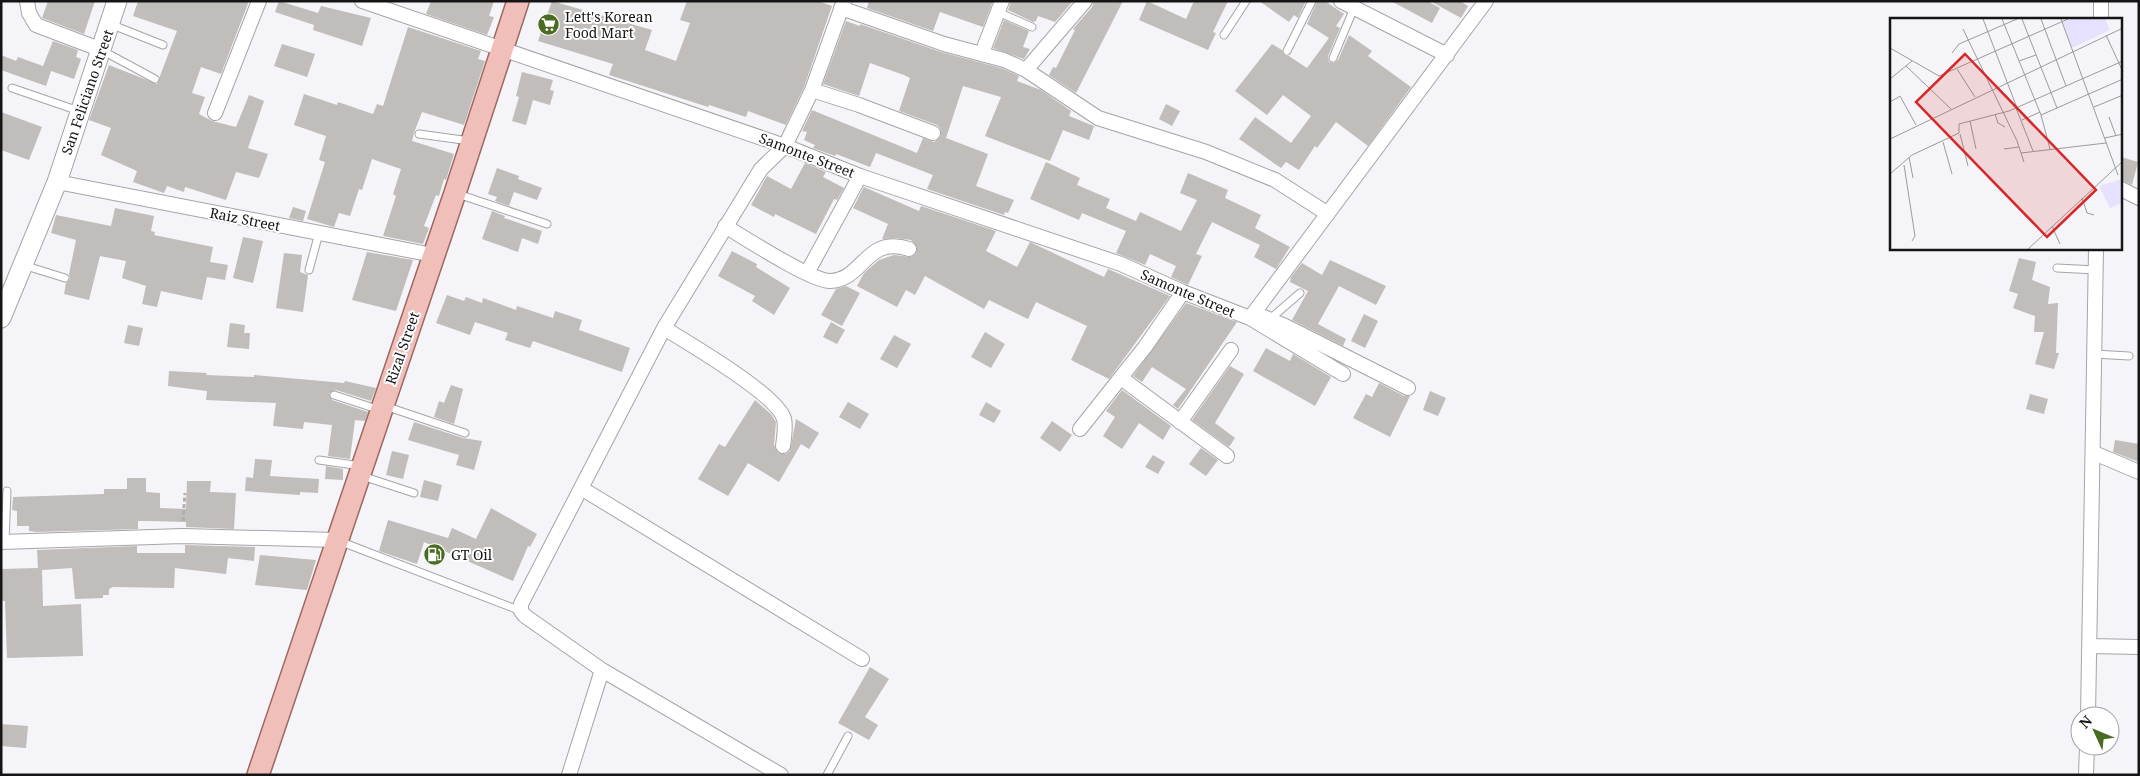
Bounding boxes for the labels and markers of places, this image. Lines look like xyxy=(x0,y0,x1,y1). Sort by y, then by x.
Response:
place label: Lett's Korean Food Mart xyxy=(565,7,653,42)
supermarket icon: Lett's Korean Food Mart xyxy=(537,12,561,36)
fuel station icon: GT Oil xyxy=(423,542,447,566)
place label: GT Oil xyxy=(451,545,493,564)

